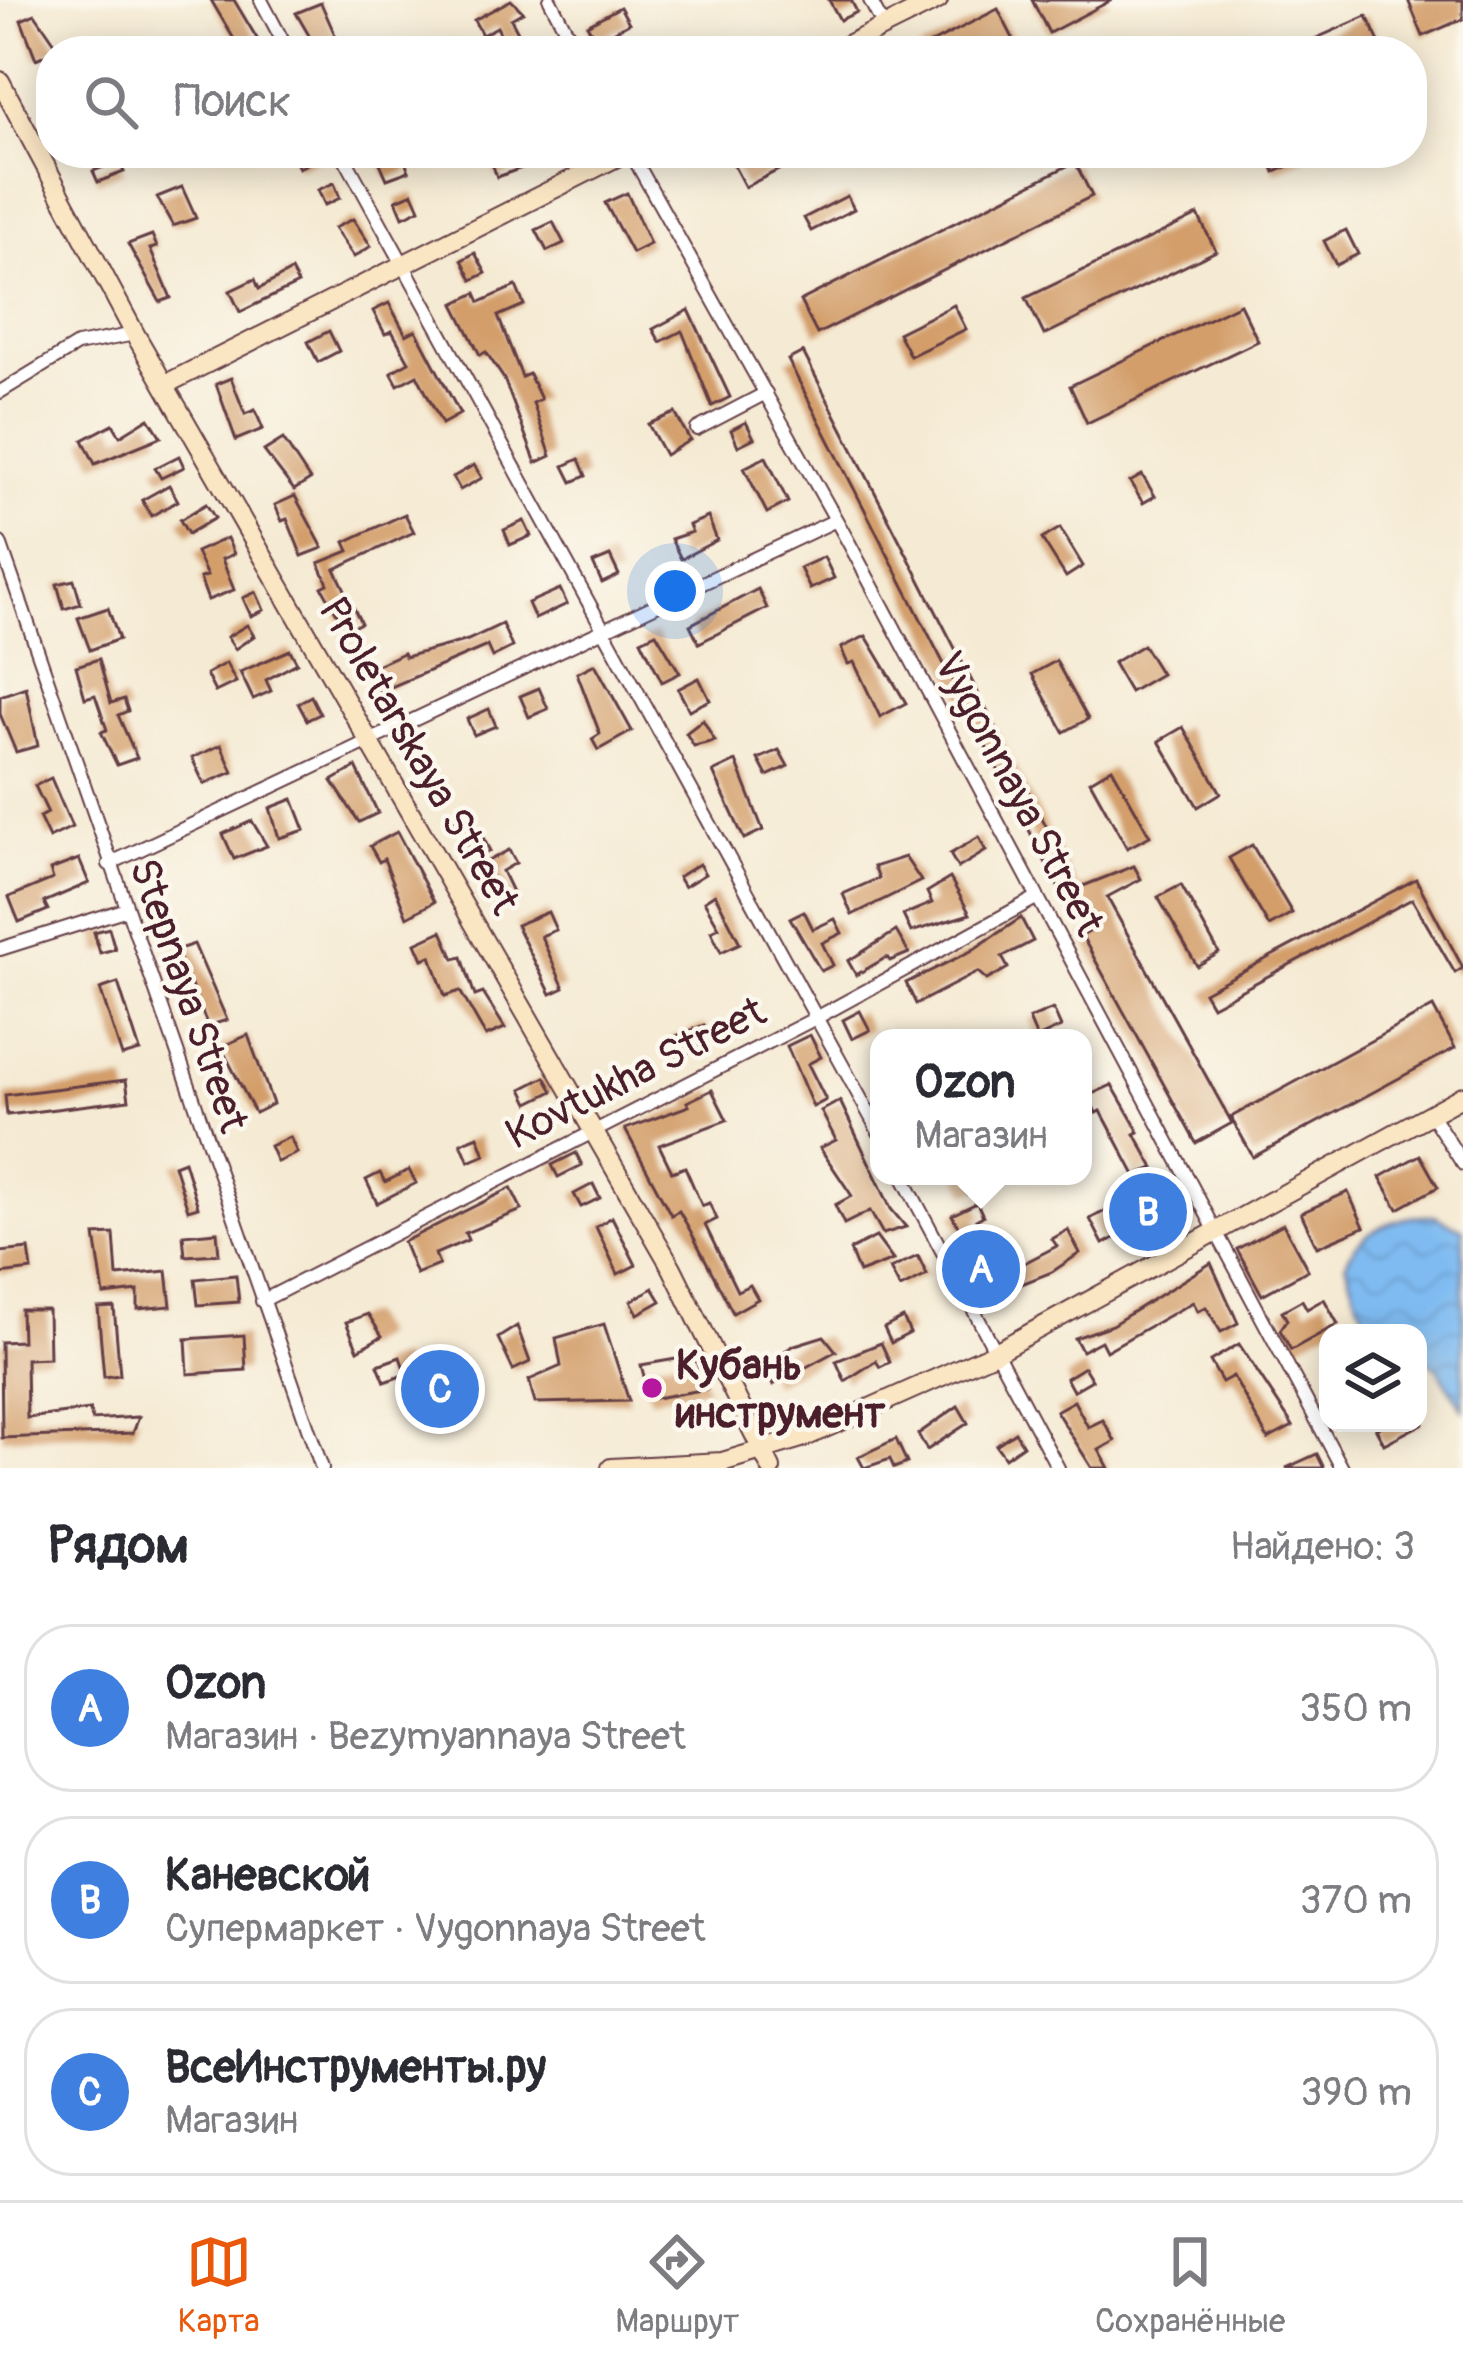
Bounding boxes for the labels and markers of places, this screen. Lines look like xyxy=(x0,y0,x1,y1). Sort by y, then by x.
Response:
pin: B xyxy=(1109,1167,1187,1257)
pin: A xyxy=(942,1224,1020,1314)
place label: Кубань инструмент xyxy=(675,1340,886,1440)
pin: C xyxy=(401,1344,479,1434)
marker: Кубань инструмент xyxy=(639,1375,665,1401)

